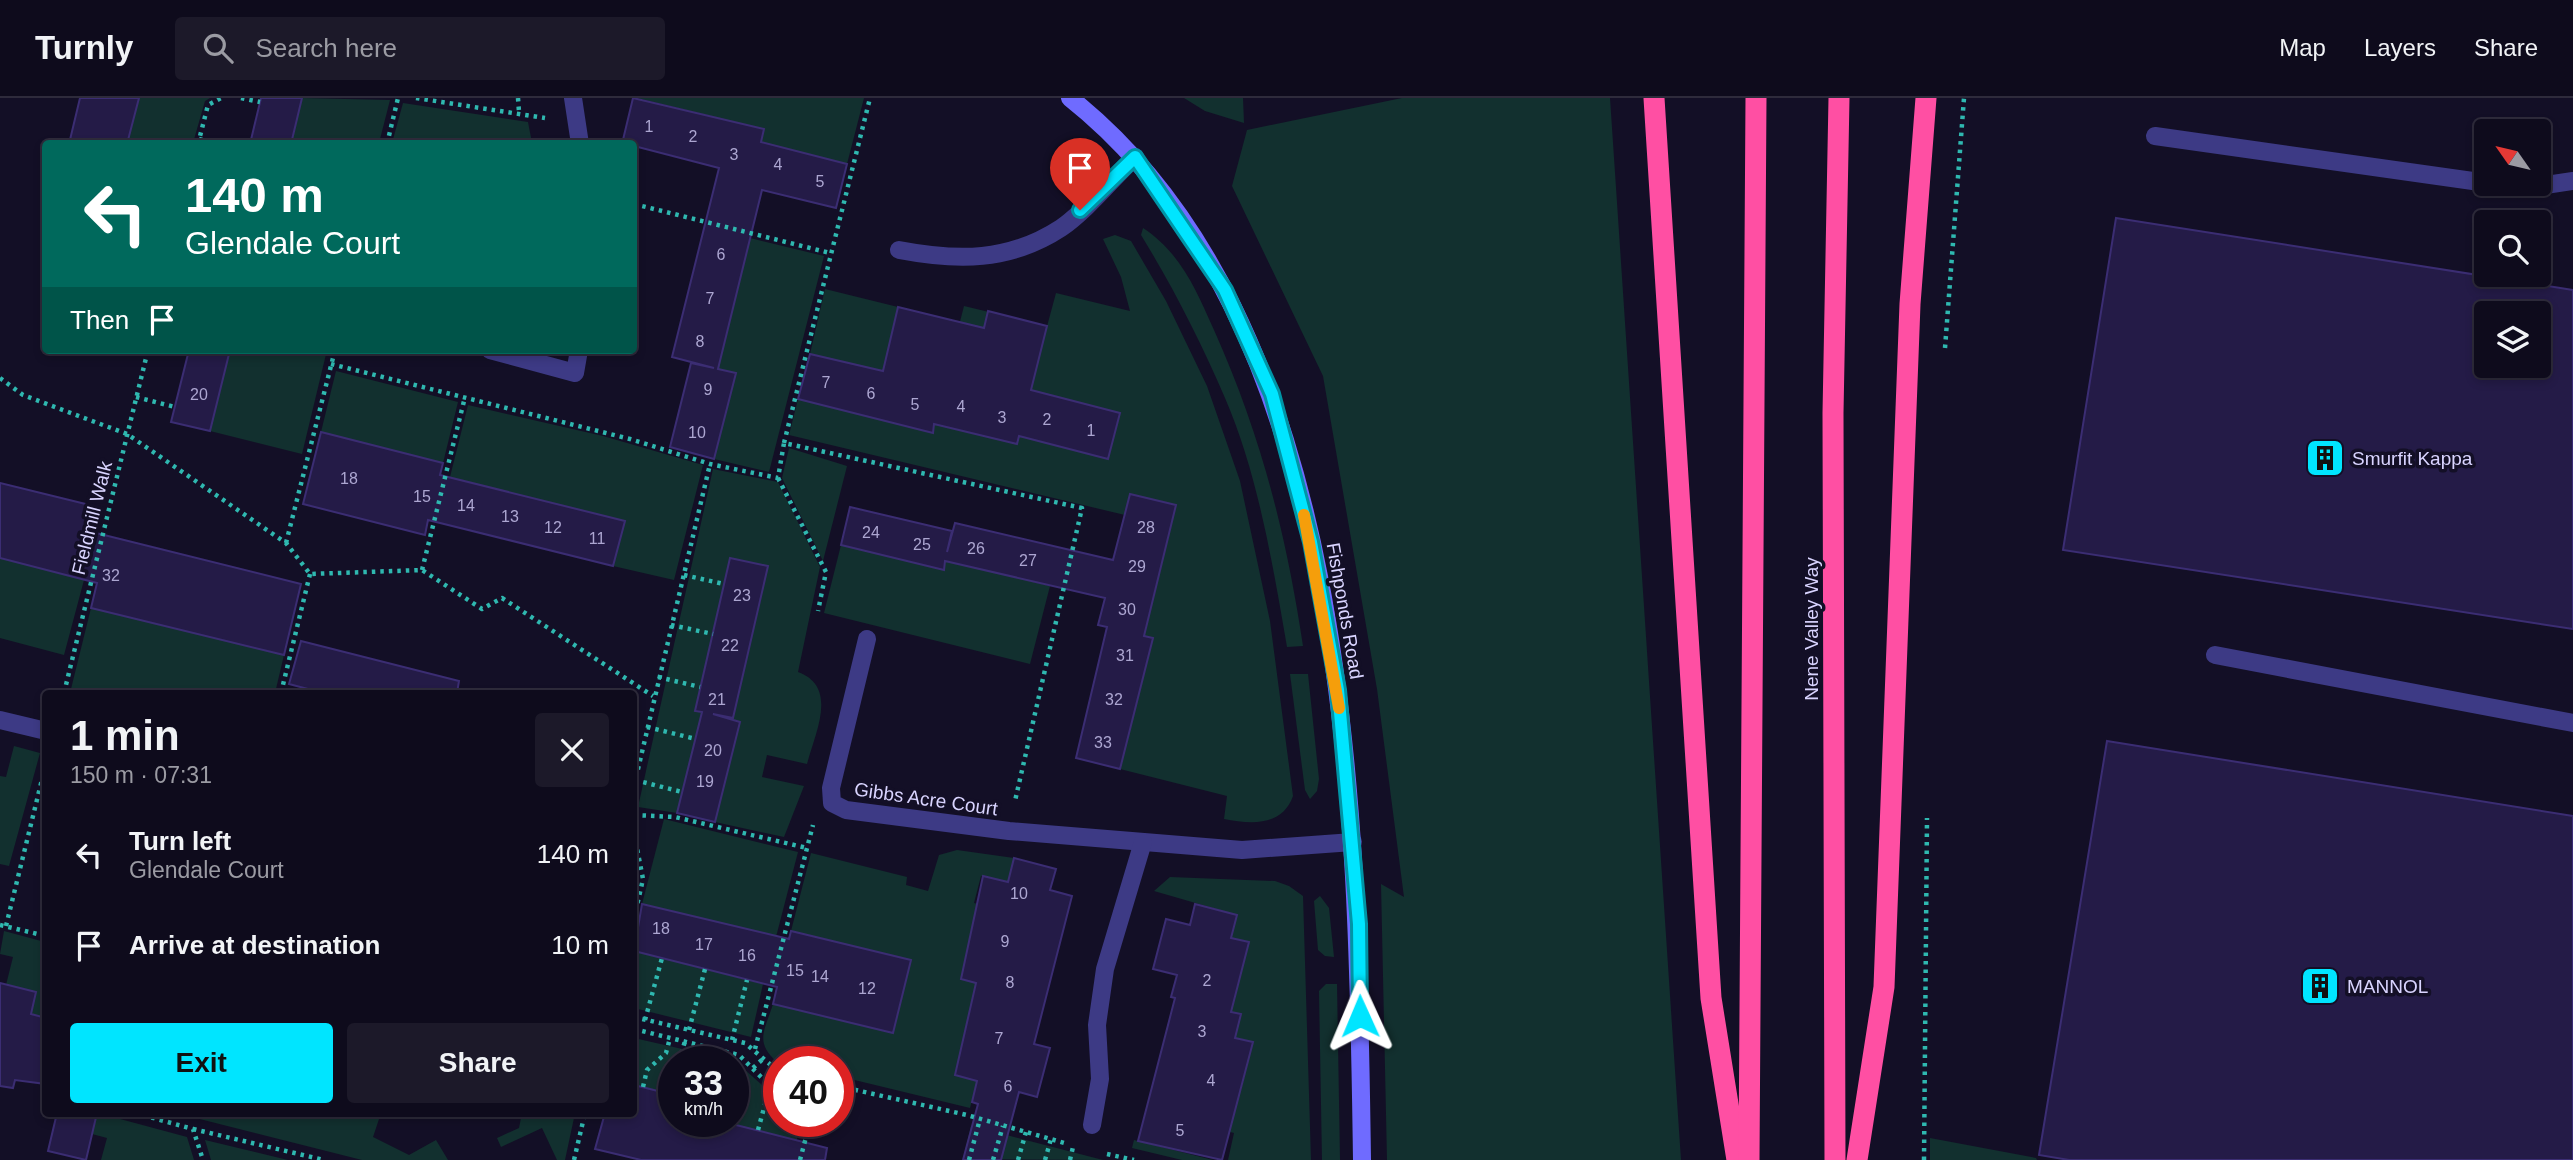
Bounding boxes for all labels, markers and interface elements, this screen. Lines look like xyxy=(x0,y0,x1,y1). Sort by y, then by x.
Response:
search box xyxy=(175,17,665,80)
text: Turnly xyxy=(35,29,133,66)
icon: search xyxy=(199,29,237,67)
text: Search here xyxy=(255,33,397,63)
text: Map xyxy=(2279,34,2326,61)
text: Layers xyxy=(2364,34,2436,61)
text: Share xyxy=(2474,34,2538,61)
house number: 1 xyxy=(645,118,654,135)
north arrow xyxy=(2474,119,2552,196)
map controls xyxy=(2474,119,2551,378)
house number: 2 xyxy=(689,128,698,145)
pin xyxy=(1050,138,1110,210)
house number: 3 xyxy=(730,146,739,163)
icon: arrive xyxy=(1061,149,1099,187)
house number: 4 xyxy=(774,156,783,173)
icon: left xyxy=(70,168,161,259)
text: 140 m xyxy=(185,168,324,222)
house number: 5 xyxy=(816,173,825,190)
button: search xyxy=(2474,210,2551,287)
text: Glendale Court xyxy=(185,225,400,261)
house number: 6 xyxy=(717,246,726,263)
house number: 7 xyxy=(706,290,715,307)
icon: arrive xyxy=(143,301,181,339)
button: layers xyxy=(2474,301,2551,378)
text: Then xyxy=(70,305,129,335)
house number: 8 xyxy=(696,333,705,350)
house number: 7 xyxy=(822,374,831,391)
house number: 9 xyxy=(704,381,713,398)
house number: 6 xyxy=(867,385,876,402)
house number: 20 xyxy=(190,386,208,403)
house number: 5 xyxy=(911,396,920,413)
house number: 4 xyxy=(957,398,966,415)
house number: 3 xyxy=(998,409,1007,426)
house number: 2 xyxy=(1043,411,1052,428)
house number: 1 xyxy=(1087,422,1096,439)
house number: 10 xyxy=(688,424,706,441)
building icon: Smurfit Kappa xyxy=(2304,437,2346,479)
place label: Smurfit Kappa xyxy=(2352,448,2473,469)
street label: Fieldmill Walk xyxy=(68,458,116,577)
house number: 18 xyxy=(340,470,358,487)
house number: 15 xyxy=(413,488,431,505)
house number: 14 xyxy=(457,497,475,514)
house number: 13 xyxy=(501,508,519,525)
house number: 12 xyxy=(544,519,562,536)
house number: 28 xyxy=(1137,519,1155,536)
house number: 24 xyxy=(862,524,880,541)
house number: 11 xyxy=(589,530,605,547)
house number: 25 xyxy=(913,536,931,553)
house number: 26 xyxy=(967,540,985,557)
street label: Fishponds Road xyxy=(1323,541,1367,681)
house number: 27 xyxy=(1019,552,1037,569)
street label: Nene Valley Way xyxy=(1801,557,1822,701)
house number: 29 xyxy=(1128,558,1146,575)
house number: 32 xyxy=(102,567,120,584)
house number: 23 xyxy=(733,587,751,604)
house number: 30 xyxy=(1118,601,1136,618)
house number: 22 xyxy=(721,637,739,654)
house number: 31 xyxy=(1116,647,1134,664)
house number: 21 xyxy=(708,691,726,708)
house number: 32 xyxy=(1105,691,1123,708)
text: 1 min xyxy=(70,712,180,759)
button: close xyxy=(535,713,609,787)
house number: 33 xyxy=(1094,734,1112,751)
house number: 20 xyxy=(704,742,722,759)
text: 150 m · 07:31 xyxy=(70,762,212,788)
house number: 19 xyxy=(696,773,714,790)
street label: Gibbs Acre Court xyxy=(853,779,1000,820)
text: Turn left xyxy=(129,826,231,856)
icon: left xyxy=(70,836,108,874)
text: 140 m xyxy=(537,839,609,869)
text: Glendale Court xyxy=(129,857,284,883)
house number: 10 xyxy=(1010,885,1028,902)
house number: 18 xyxy=(652,920,670,937)
icon: arrive xyxy=(70,927,108,965)
text: Arrive at destination xyxy=(129,930,380,960)
text: 10 m xyxy=(551,930,609,960)
house number: 9 xyxy=(1001,933,1010,950)
house number: 17 xyxy=(695,936,713,953)
house number: 16 xyxy=(738,947,756,964)
house number: 15 xyxy=(786,962,804,979)
building icon: MANNOL xyxy=(2299,965,2341,1007)
house number: 14 xyxy=(811,968,829,985)
house number: 2 xyxy=(1203,972,1212,989)
house number: 8 xyxy=(1006,974,1015,991)
place label: MANNOL xyxy=(2347,976,2428,997)
position arrow xyxy=(1323,979,1397,1053)
house number: 12 xyxy=(858,980,876,997)
button: Exit xyxy=(70,1023,333,1103)
button: Share xyxy=(347,1023,609,1103)
house number: 3 xyxy=(1198,1023,1207,1040)
house number: 7 xyxy=(995,1030,1004,1047)
speed limit sign: 40 xyxy=(763,1046,854,1137)
text: 33 xyxy=(684,1063,723,1102)
house number: 4 xyxy=(1207,1072,1216,1089)
house number: 6 xyxy=(1004,1078,1013,1095)
text: km/h xyxy=(684,1099,723,1119)
house number: 5 xyxy=(1176,1122,1185,1139)

